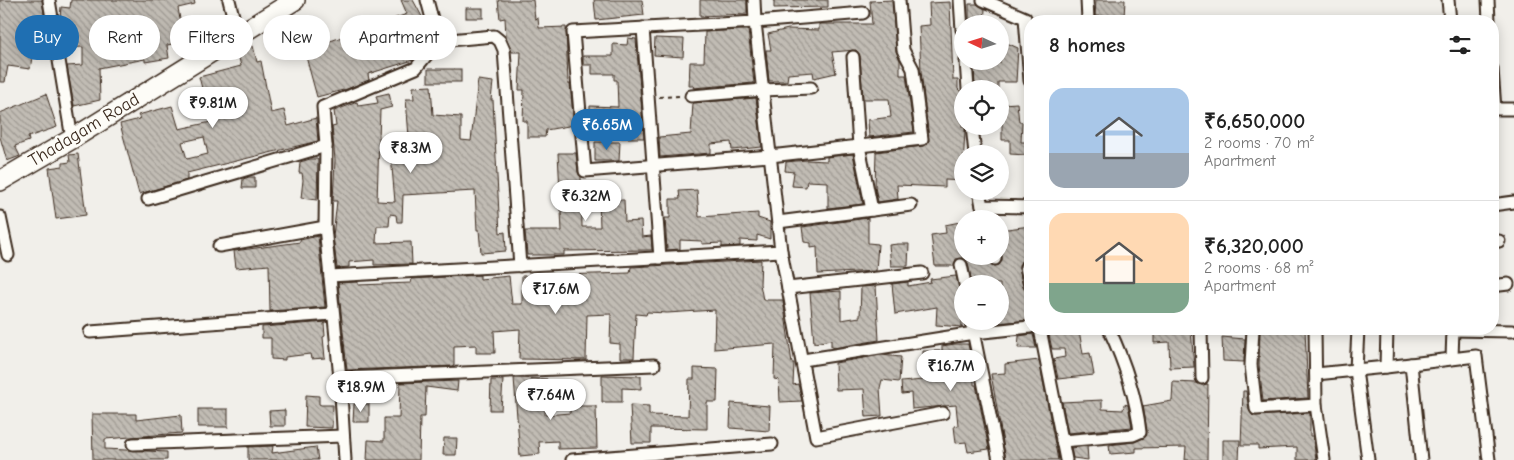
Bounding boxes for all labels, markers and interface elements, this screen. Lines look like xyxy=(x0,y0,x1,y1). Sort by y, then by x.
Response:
chip: Buy xyxy=(15,15,79,60)
chip: Rent xyxy=(89,15,160,60)
chip: Filters xyxy=(170,15,253,60)
chip: New xyxy=(263,15,330,60)
chip: Apartment xyxy=(340,15,457,60)
north arrow xyxy=(954,15,1009,70)
map controls xyxy=(954,15,1009,330)
icon: filters xyxy=(1446,31,1474,59)
text: 8 homes xyxy=(1049,33,1125,57)
button: locate xyxy=(954,80,1009,135)
pin: ₹9.81M xyxy=(172,86,254,129)
street label: Thadagam Road xyxy=(25,89,143,171)
text: ₹9.81M xyxy=(189,94,237,112)
pin: ₹6.65M xyxy=(566,108,648,151)
icon: home xyxy=(1089,108,1149,168)
text: ₹6,650,000 xyxy=(1204,109,1305,133)
text: ₹6.65M xyxy=(582,116,632,134)
pin: ₹8.3M xyxy=(376,132,446,174)
text: 2 rooms · 70 m² xyxy=(1204,134,1314,152)
text: ₹8.3M xyxy=(390,139,432,157)
button: layers xyxy=(954,145,1009,200)
text: Apartment xyxy=(1204,152,1276,170)
pin: ₹6.32M xyxy=(545,180,627,222)
text: ₹6.32M xyxy=(561,187,611,205)
button: + xyxy=(954,210,1009,265)
icon: home xyxy=(1089,233,1149,293)
text: ₹6,320,000 xyxy=(1204,234,1304,258)
text: 2 rooms · 68 m² xyxy=(1204,259,1314,277)
pin: ₹17.6M xyxy=(515,272,597,315)
button: − xyxy=(954,275,1009,330)
text: Apartment xyxy=(1204,277,1276,295)
text: ₹17.6M xyxy=(533,280,579,298)
pin: ₹16.7M xyxy=(910,350,992,392)
text: ₹16.7M xyxy=(928,357,974,375)
pin: ₹18.9M xyxy=(320,370,402,413)
text: ₹18.9M xyxy=(337,378,385,396)
pin: ₹7.64M xyxy=(510,378,592,421)
text: ₹7.64M xyxy=(527,386,575,404)

